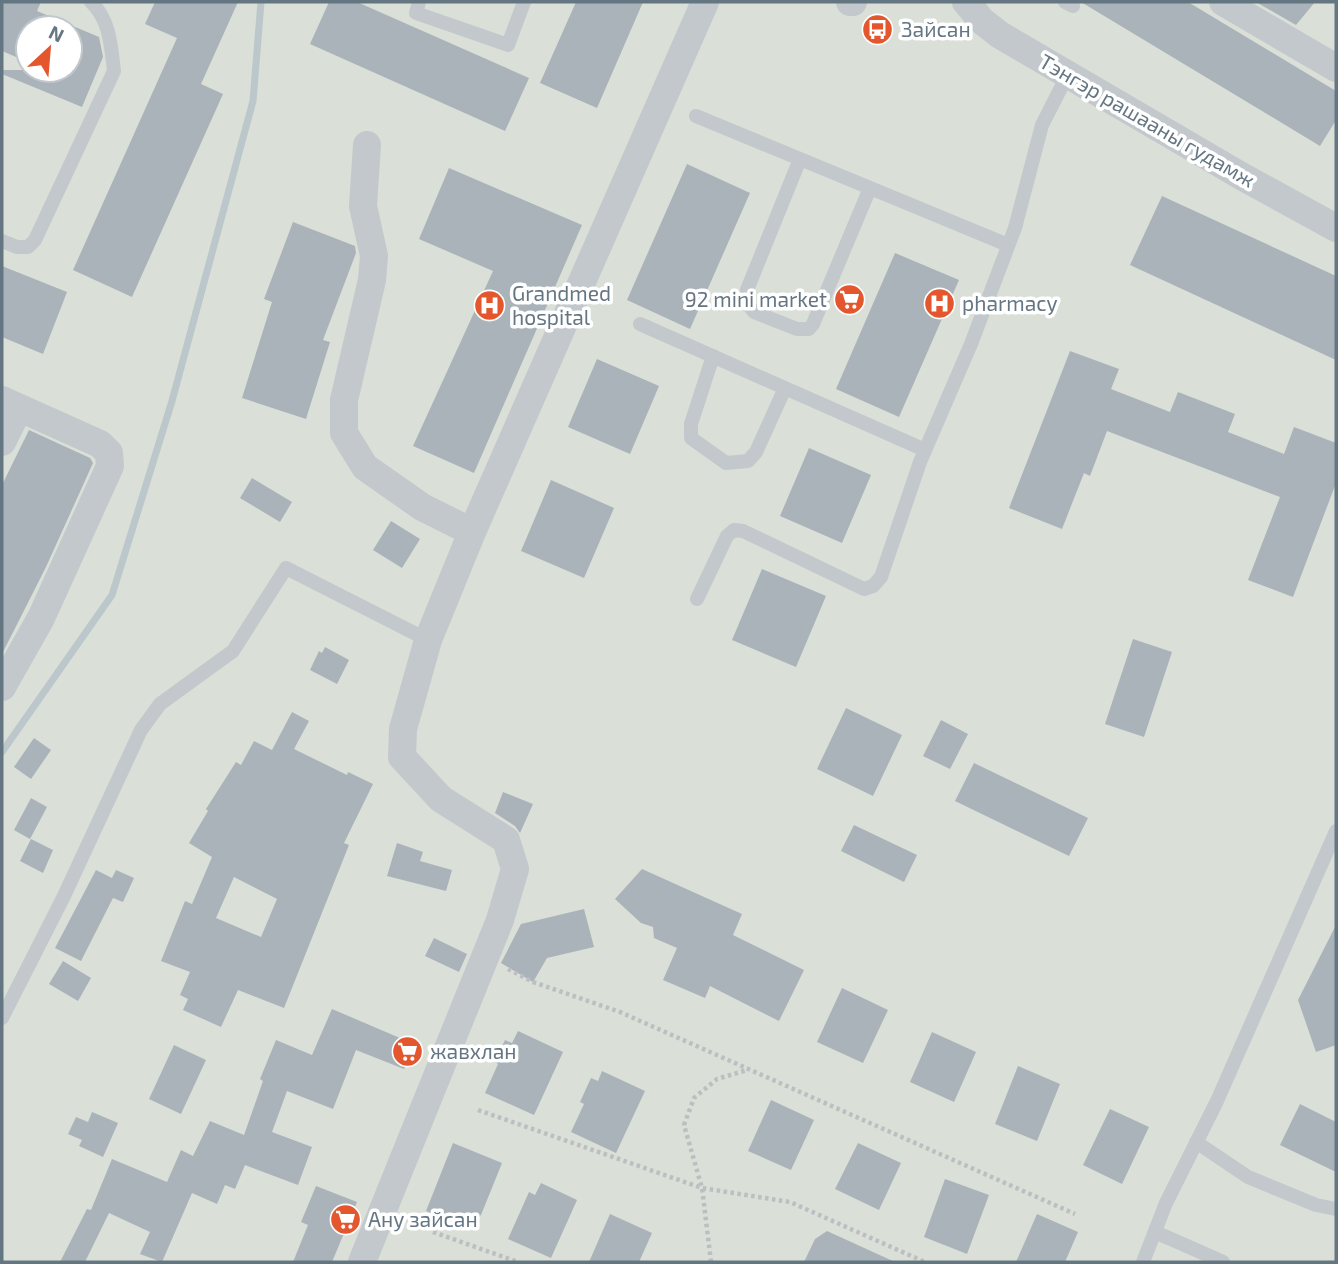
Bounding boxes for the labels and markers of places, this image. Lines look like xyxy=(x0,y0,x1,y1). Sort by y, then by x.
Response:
bus stop icon: Зайсан xyxy=(861,13,895,47)
place label: Зайсан xyxy=(901,16,971,41)
place label: Grandmed hospital xyxy=(512,280,611,329)
supermarket icon: 92 mini market xyxy=(833,283,867,317)
place label: 92 mini market xyxy=(685,286,827,311)
hospital icon: pharmacy xyxy=(922,287,956,321)
hospital icon: Grandmed hospital xyxy=(472,289,506,323)
place label: pharmacy xyxy=(962,290,1058,315)
supermarket icon: жавхлан xyxy=(390,1035,424,1069)
place label: жавхлан xyxy=(430,1038,517,1063)
supermarket icon: Ану зайсан xyxy=(328,1203,362,1237)
place label: Ану зайсан xyxy=(368,1206,478,1232)

